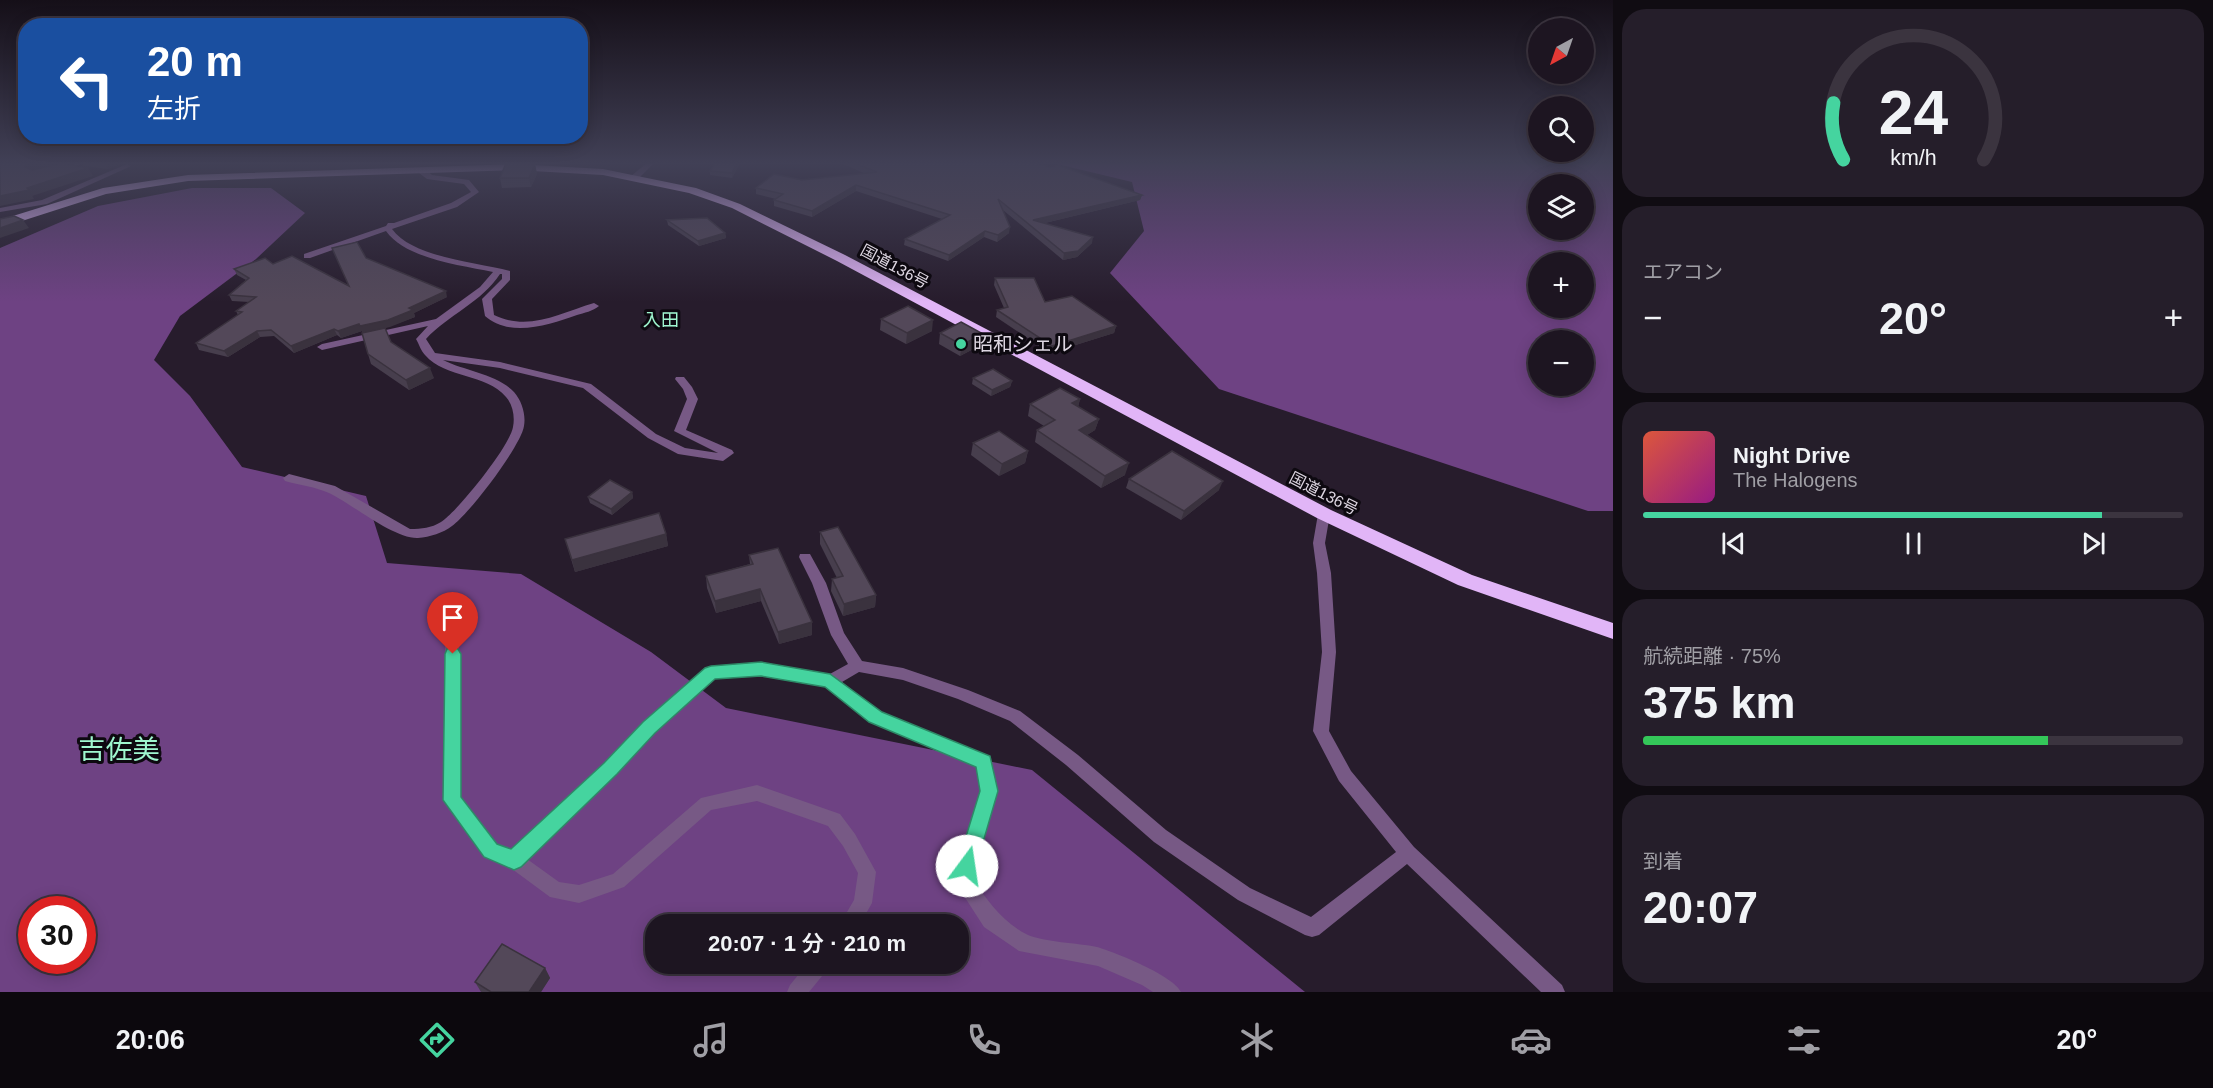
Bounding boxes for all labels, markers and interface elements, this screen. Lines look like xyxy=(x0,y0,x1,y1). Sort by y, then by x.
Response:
north arrow xyxy=(1528,18,1594,84)
map controls xyxy=(1528,18,1594,396)
text: 20 m xyxy=(147,38,243,85)
icon: left xyxy=(48,42,126,120)
text: 24 xyxy=(1878,78,1948,147)
text: 左折 xyxy=(147,94,201,124)
button: search xyxy=(1528,96,1594,162)
text: km/h xyxy=(1890,146,1936,170)
button: layers xyxy=(1528,174,1594,240)
street label: 国道136号 xyxy=(858,241,932,291)
button: + xyxy=(1528,252,1594,318)
text: エアコン xyxy=(1643,261,1723,283)
text: 20° xyxy=(1879,293,1947,344)
text: − xyxy=(1643,299,1662,336)
text: + xyxy=(2164,299,2183,336)
district label: 入田 xyxy=(643,310,679,330)
button: − xyxy=(1528,330,1594,396)
place label: 昭和シェル xyxy=(973,333,1073,355)
marker: 昭和シェル xyxy=(954,337,968,351)
text: Night Drive xyxy=(1733,443,1850,468)
street label: 国道136号 xyxy=(1287,469,1361,518)
text: The Halogens xyxy=(1733,469,1858,491)
icon: previous xyxy=(1717,527,1750,560)
icon: pause xyxy=(1897,527,1930,560)
icon: next xyxy=(2077,527,2110,560)
pin xyxy=(427,592,478,654)
icon: arrive xyxy=(436,601,469,634)
text: 航続距離 · 75% xyxy=(1643,645,1781,667)
text: 375 km xyxy=(1643,677,1796,728)
district label: 吉佐美 xyxy=(79,735,160,765)
position arrow xyxy=(935,834,999,898)
text: 到着 xyxy=(1643,850,1683,872)
text: 20:07 xyxy=(1643,882,1758,933)
speed limit sign: 30 xyxy=(18,896,96,974)
text: 20:07 · 1 分 · 210 m xyxy=(708,931,906,956)
icon: directions xyxy=(416,1019,458,1061)
icon: music xyxy=(690,1019,732,1061)
icon: phone xyxy=(963,1019,1005,1061)
icon: climate xyxy=(1236,1019,1278,1061)
icon: car xyxy=(1510,1019,1552,1061)
icon: filters xyxy=(1783,1019,1825,1061)
text: 20:06 xyxy=(116,1025,185,1055)
text: 20° xyxy=(2056,1025,2097,1055)

